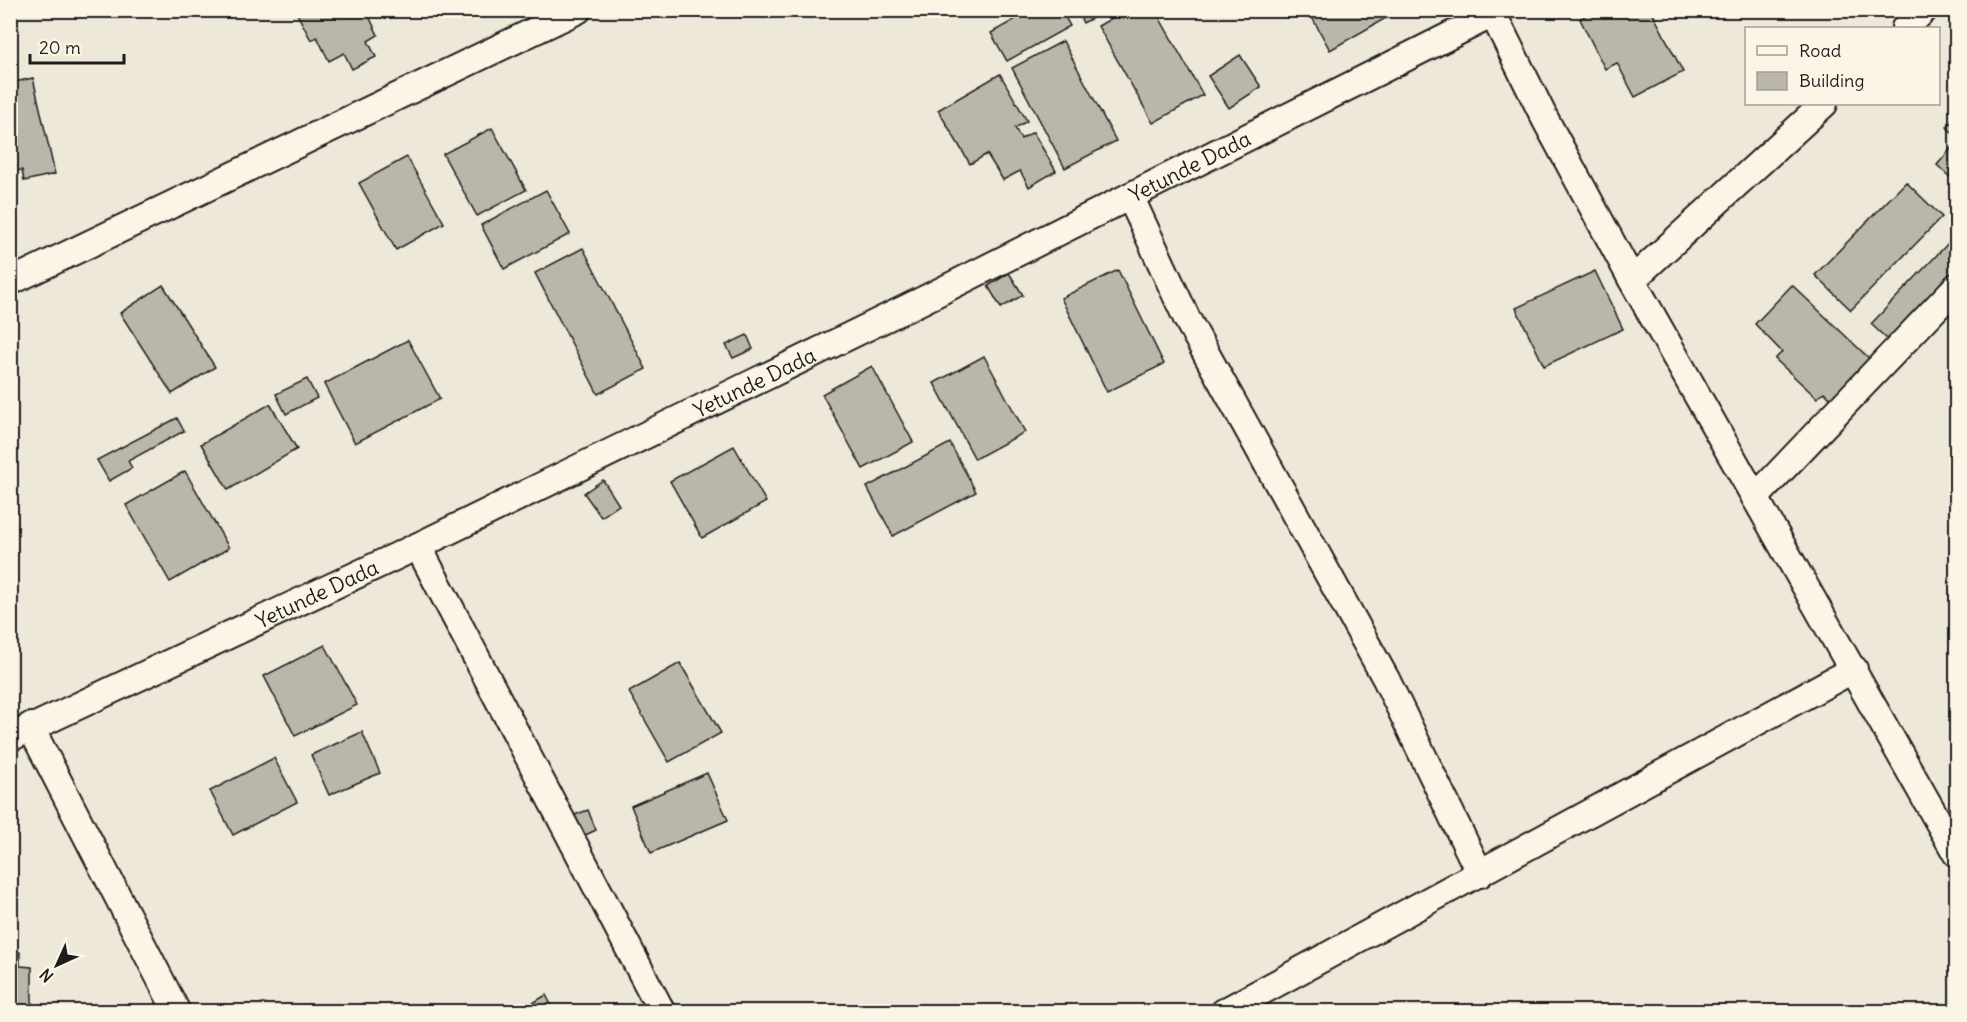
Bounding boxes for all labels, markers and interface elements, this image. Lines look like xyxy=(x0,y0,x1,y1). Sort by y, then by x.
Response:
scale bar xyxy=(30,27,124,65)
legend xyxy=(1745,27,1940,105)
text: 20 m xyxy=(39,36,81,59)
text: Road xyxy=(1799,39,1842,62)
text: Building xyxy=(1799,69,1864,92)
street label: Yetunde Dada xyxy=(1124,124,1255,208)
street label: Yetunde Dada xyxy=(689,341,820,423)
street label: Yetunde Dada xyxy=(251,553,382,634)
north arrow xyxy=(27,935,87,995)
text: N xyxy=(35,965,57,987)

